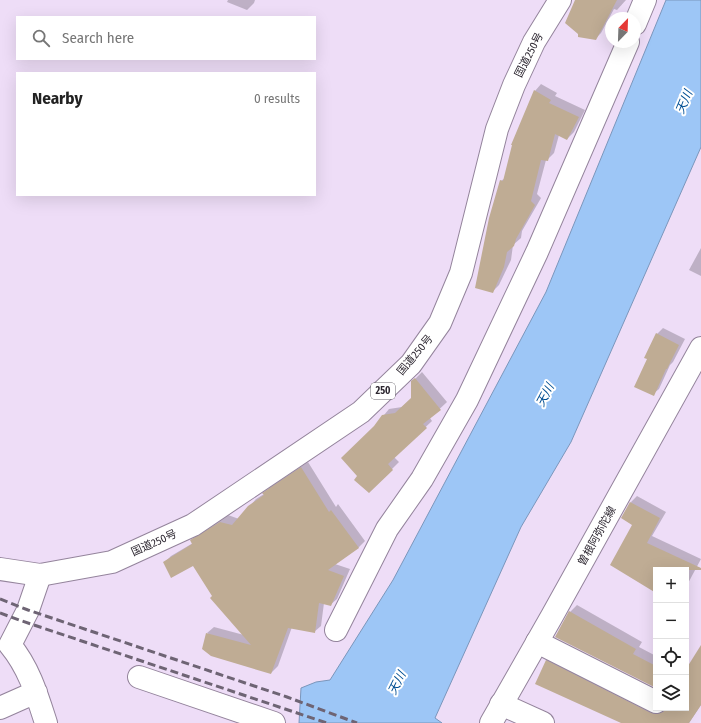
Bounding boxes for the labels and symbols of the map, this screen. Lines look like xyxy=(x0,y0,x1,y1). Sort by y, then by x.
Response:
north arrow xyxy=(605,12,641,48)
street label: 国道250号 xyxy=(512,30,546,80)
water label: 天川 xyxy=(673,86,696,116)
street label: 国道250号 xyxy=(394,332,436,378)
water label: 天川 xyxy=(533,379,558,409)
road number: 250 xyxy=(371,383,395,399)
street label: 曽根阿弥陀線 xyxy=(575,504,619,568)
street label: 国道250号 xyxy=(129,527,179,559)
water label: 天川 xyxy=(385,667,410,697)

